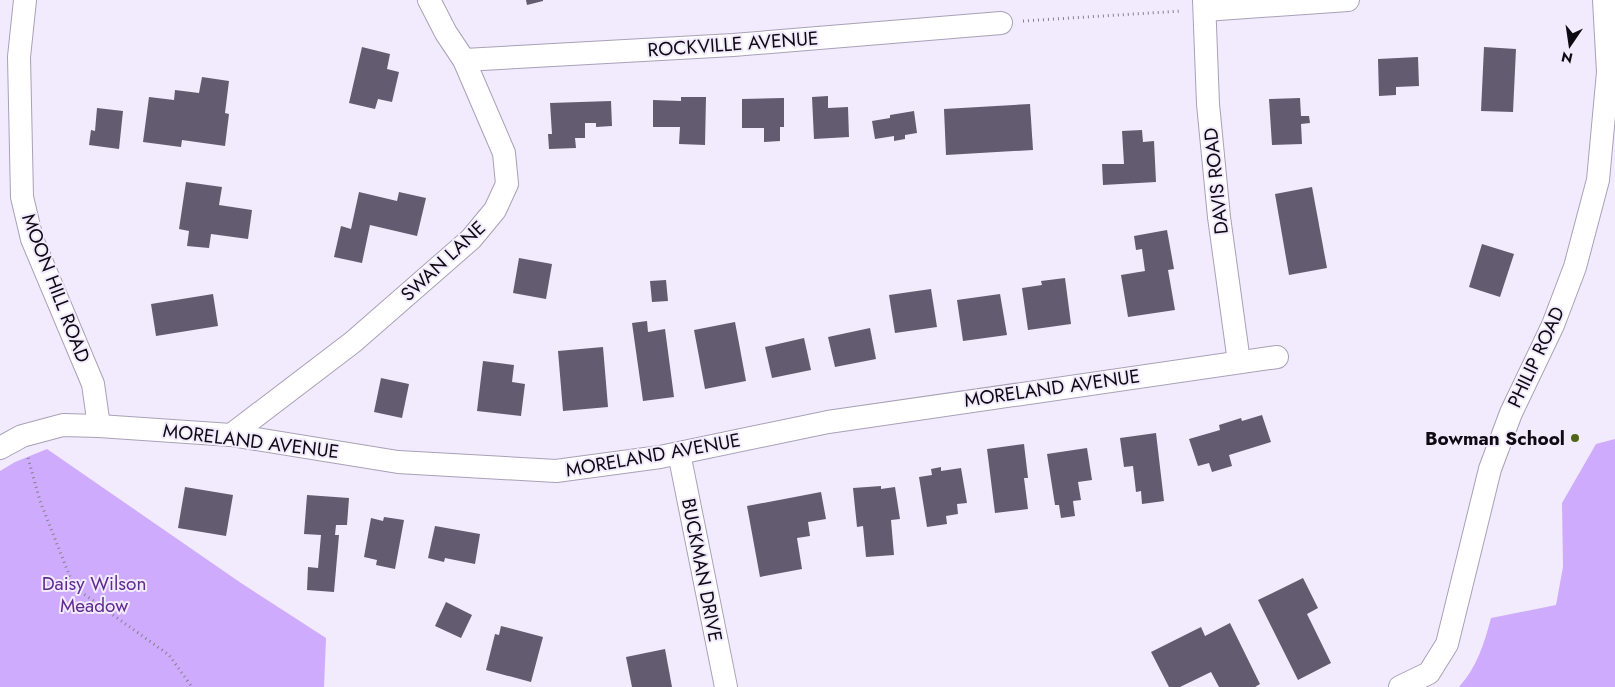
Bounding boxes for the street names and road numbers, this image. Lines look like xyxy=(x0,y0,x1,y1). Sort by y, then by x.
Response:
street label: ROCKVILLE AVENUE xyxy=(647,25,819,63)
street label: DAVIS ROAD xyxy=(1197,126,1235,236)
street label: MOON HILL ROAD xyxy=(15,210,97,366)
street label: SWAN LANE xyxy=(395,215,491,307)
street label: PHILIP ROAD xyxy=(1501,302,1571,412)
street label: MORELAND AVENUE xyxy=(962,362,1142,414)
street label: MORELAND AVENUE xyxy=(161,417,341,465)
street label: MORELAND AVENUE xyxy=(563,426,743,484)
street label: BUCKMAN DRIVE xyxy=(675,496,729,644)

